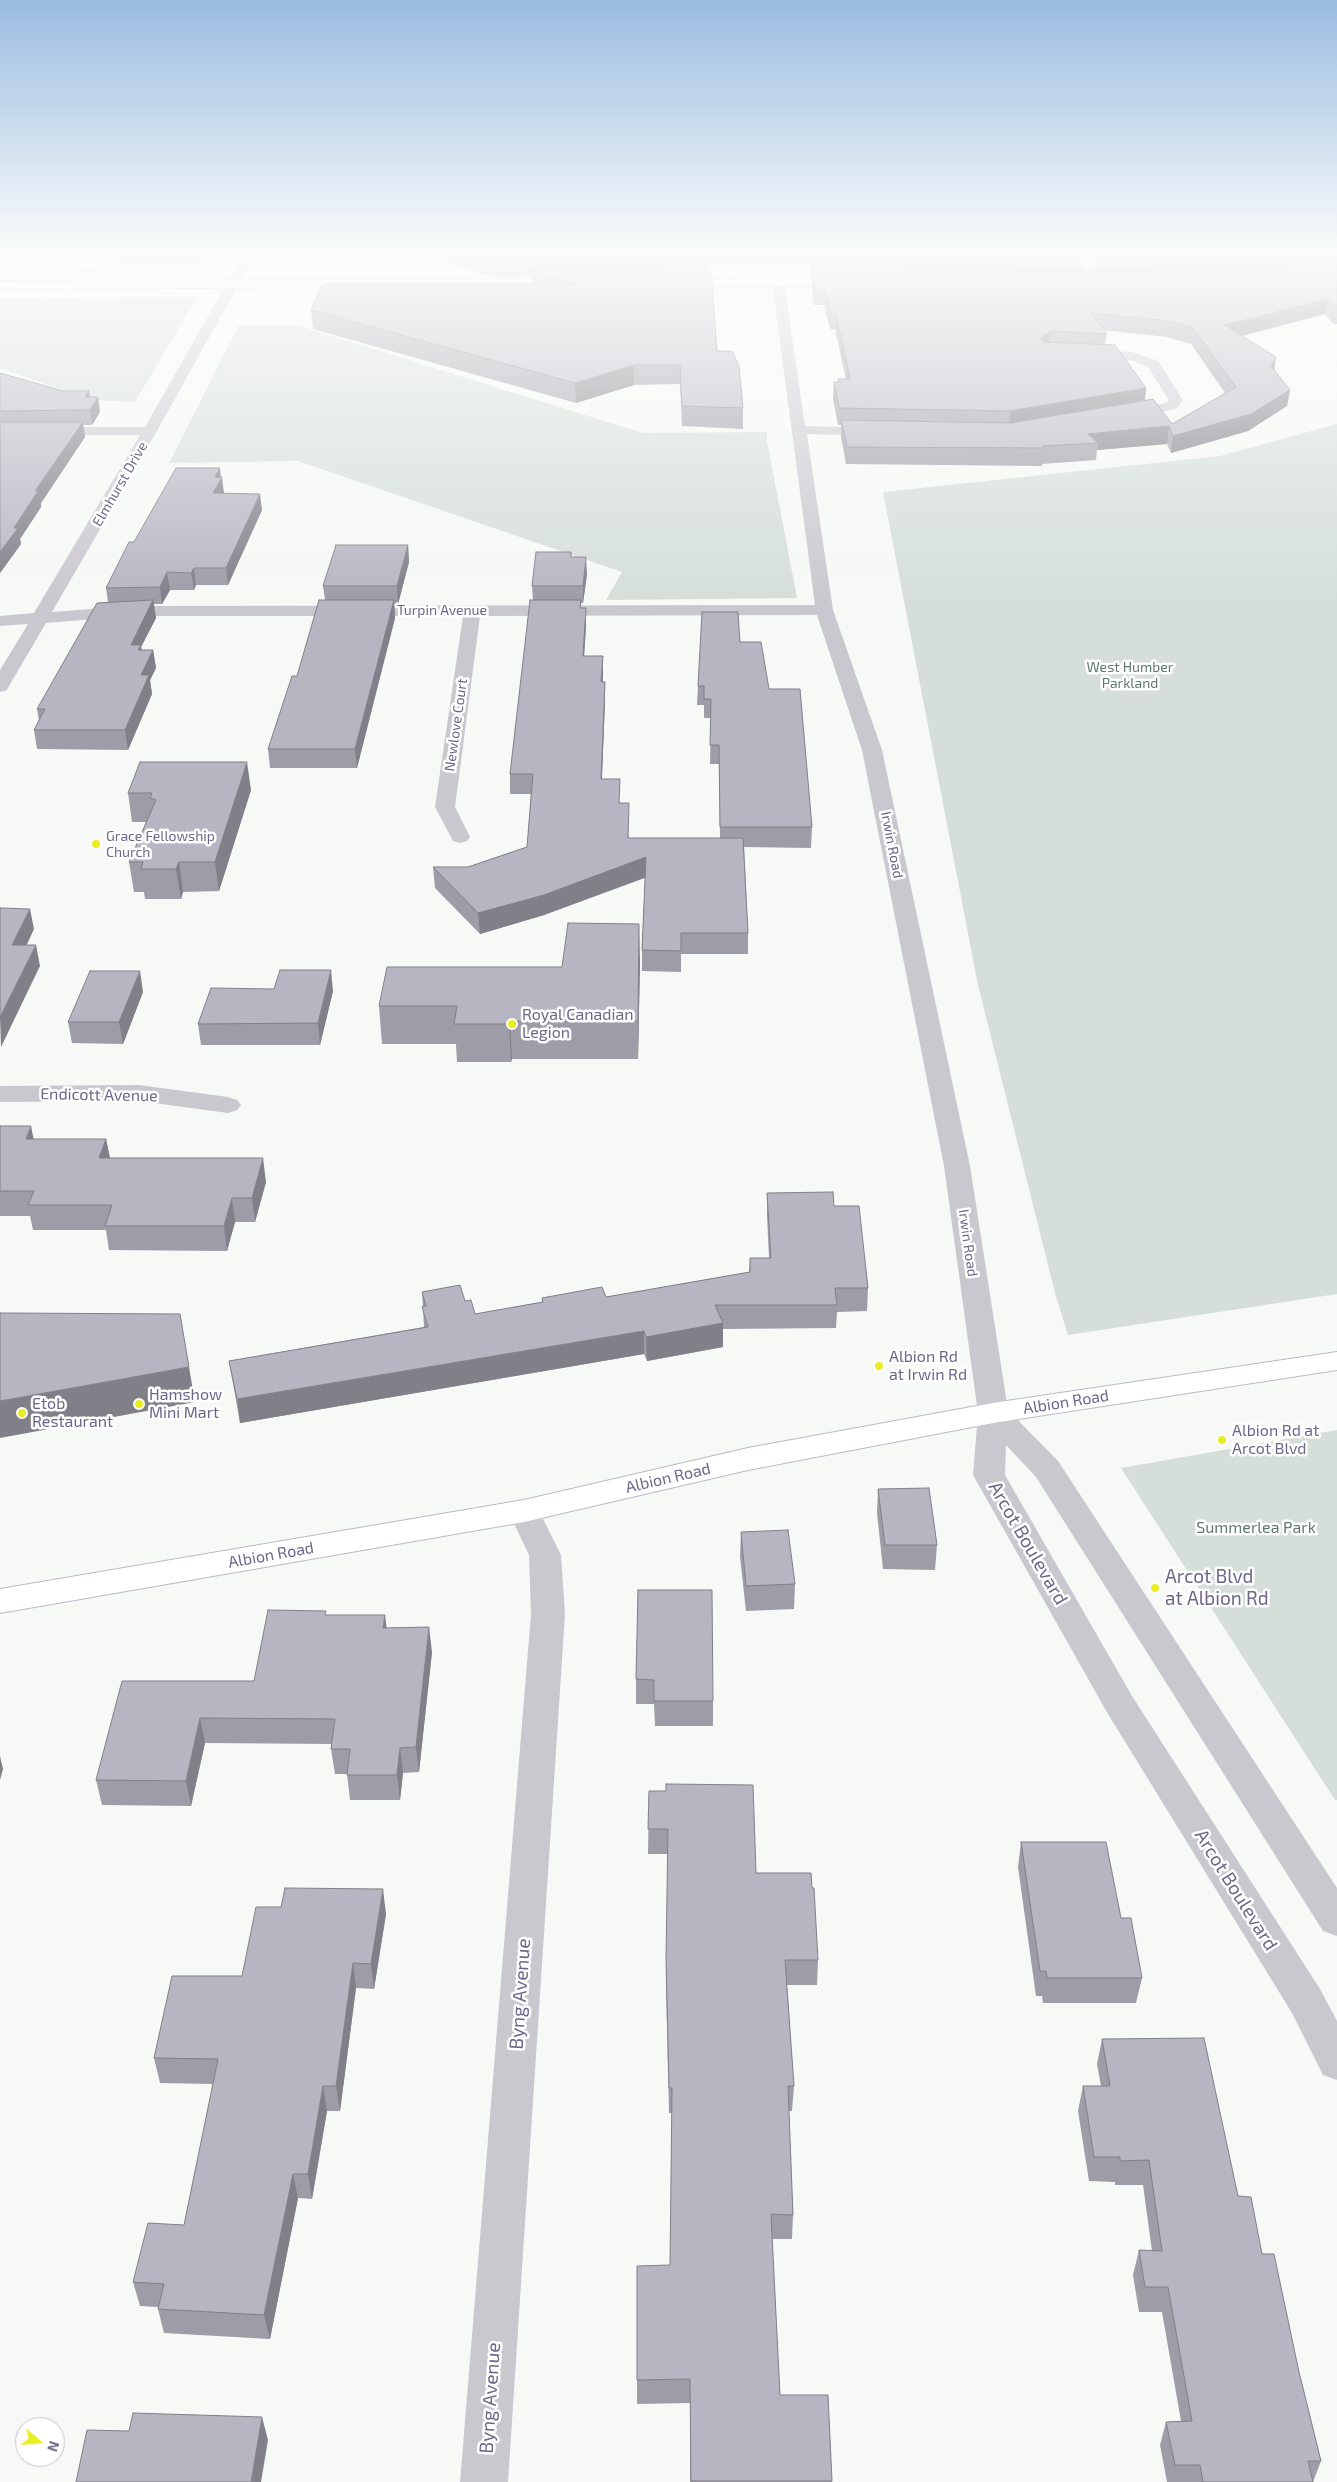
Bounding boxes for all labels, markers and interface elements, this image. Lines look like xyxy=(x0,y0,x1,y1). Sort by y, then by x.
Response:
street label: Elmhurst Drive xyxy=(89,439,151,529)
street label: Turpin Avenue xyxy=(397,602,487,618)
park label: West Humber Parkland xyxy=(1087,659,1173,692)
street label: Newlove Court xyxy=(441,677,471,773)
street label: Irwin Road xyxy=(877,810,907,880)
place label: Grace Fellowship Church xyxy=(106,828,215,860)
marker: Grace Fellowship Church xyxy=(90,838,102,850)
place label: Royal Canadian Legion xyxy=(522,1005,633,1043)
marker: Royal Canadian Legion xyxy=(506,1018,518,1030)
street label: Endicott Avenue xyxy=(40,1084,158,1106)
street label: Irwin Road xyxy=(955,1208,981,1278)
place label: Albion Rd at Irwin Rd xyxy=(889,1347,967,1385)
marker: Albion Rd at Irwin Rd xyxy=(873,1360,885,1372)
place label: Hamshow Mini Mart xyxy=(149,1385,222,1423)
street label: Albion Road xyxy=(1022,1386,1110,1418)
place label: Etob Restaurant xyxy=(32,1394,113,1432)
marker: Hamshow Mini Mart xyxy=(133,1398,145,1410)
marker: Etob Restaurant xyxy=(16,1407,28,1419)
place label: Albion Rd at Arcot Blvd xyxy=(1232,1421,1319,1459)
marker: Albion Rd at Arcot Blvd xyxy=(1216,1434,1228,1446)
street label: Albion Road xyxy=(624,1459,712,1497)
street label: Arcot Boulevard xyxy=(984,1477,1072,1609)
park label: Summerlea Park xyxy=(1196,1518,1316,1538)
street label: Albion Road xyxy=(227,1538,315,1572)
place label: Arcot Blvd at Albion Rd xyxy=(1165,1566,1269,1610)
marker: Arcot Blvd at Albion Rd xyxy=(1149,1582,1161,1594)
street label: Arcot Boulevard xyxy=(1190,1825,1282,1955)
street label: Byng Avenue xyxy=(505,1938,535,2050)
street label: Byng Avenue xyxy=(475,2342,505,2454)
north arrow xyxy=(15,2417,65,2467)
text: N xyxy=(44,2439,63,2454)

